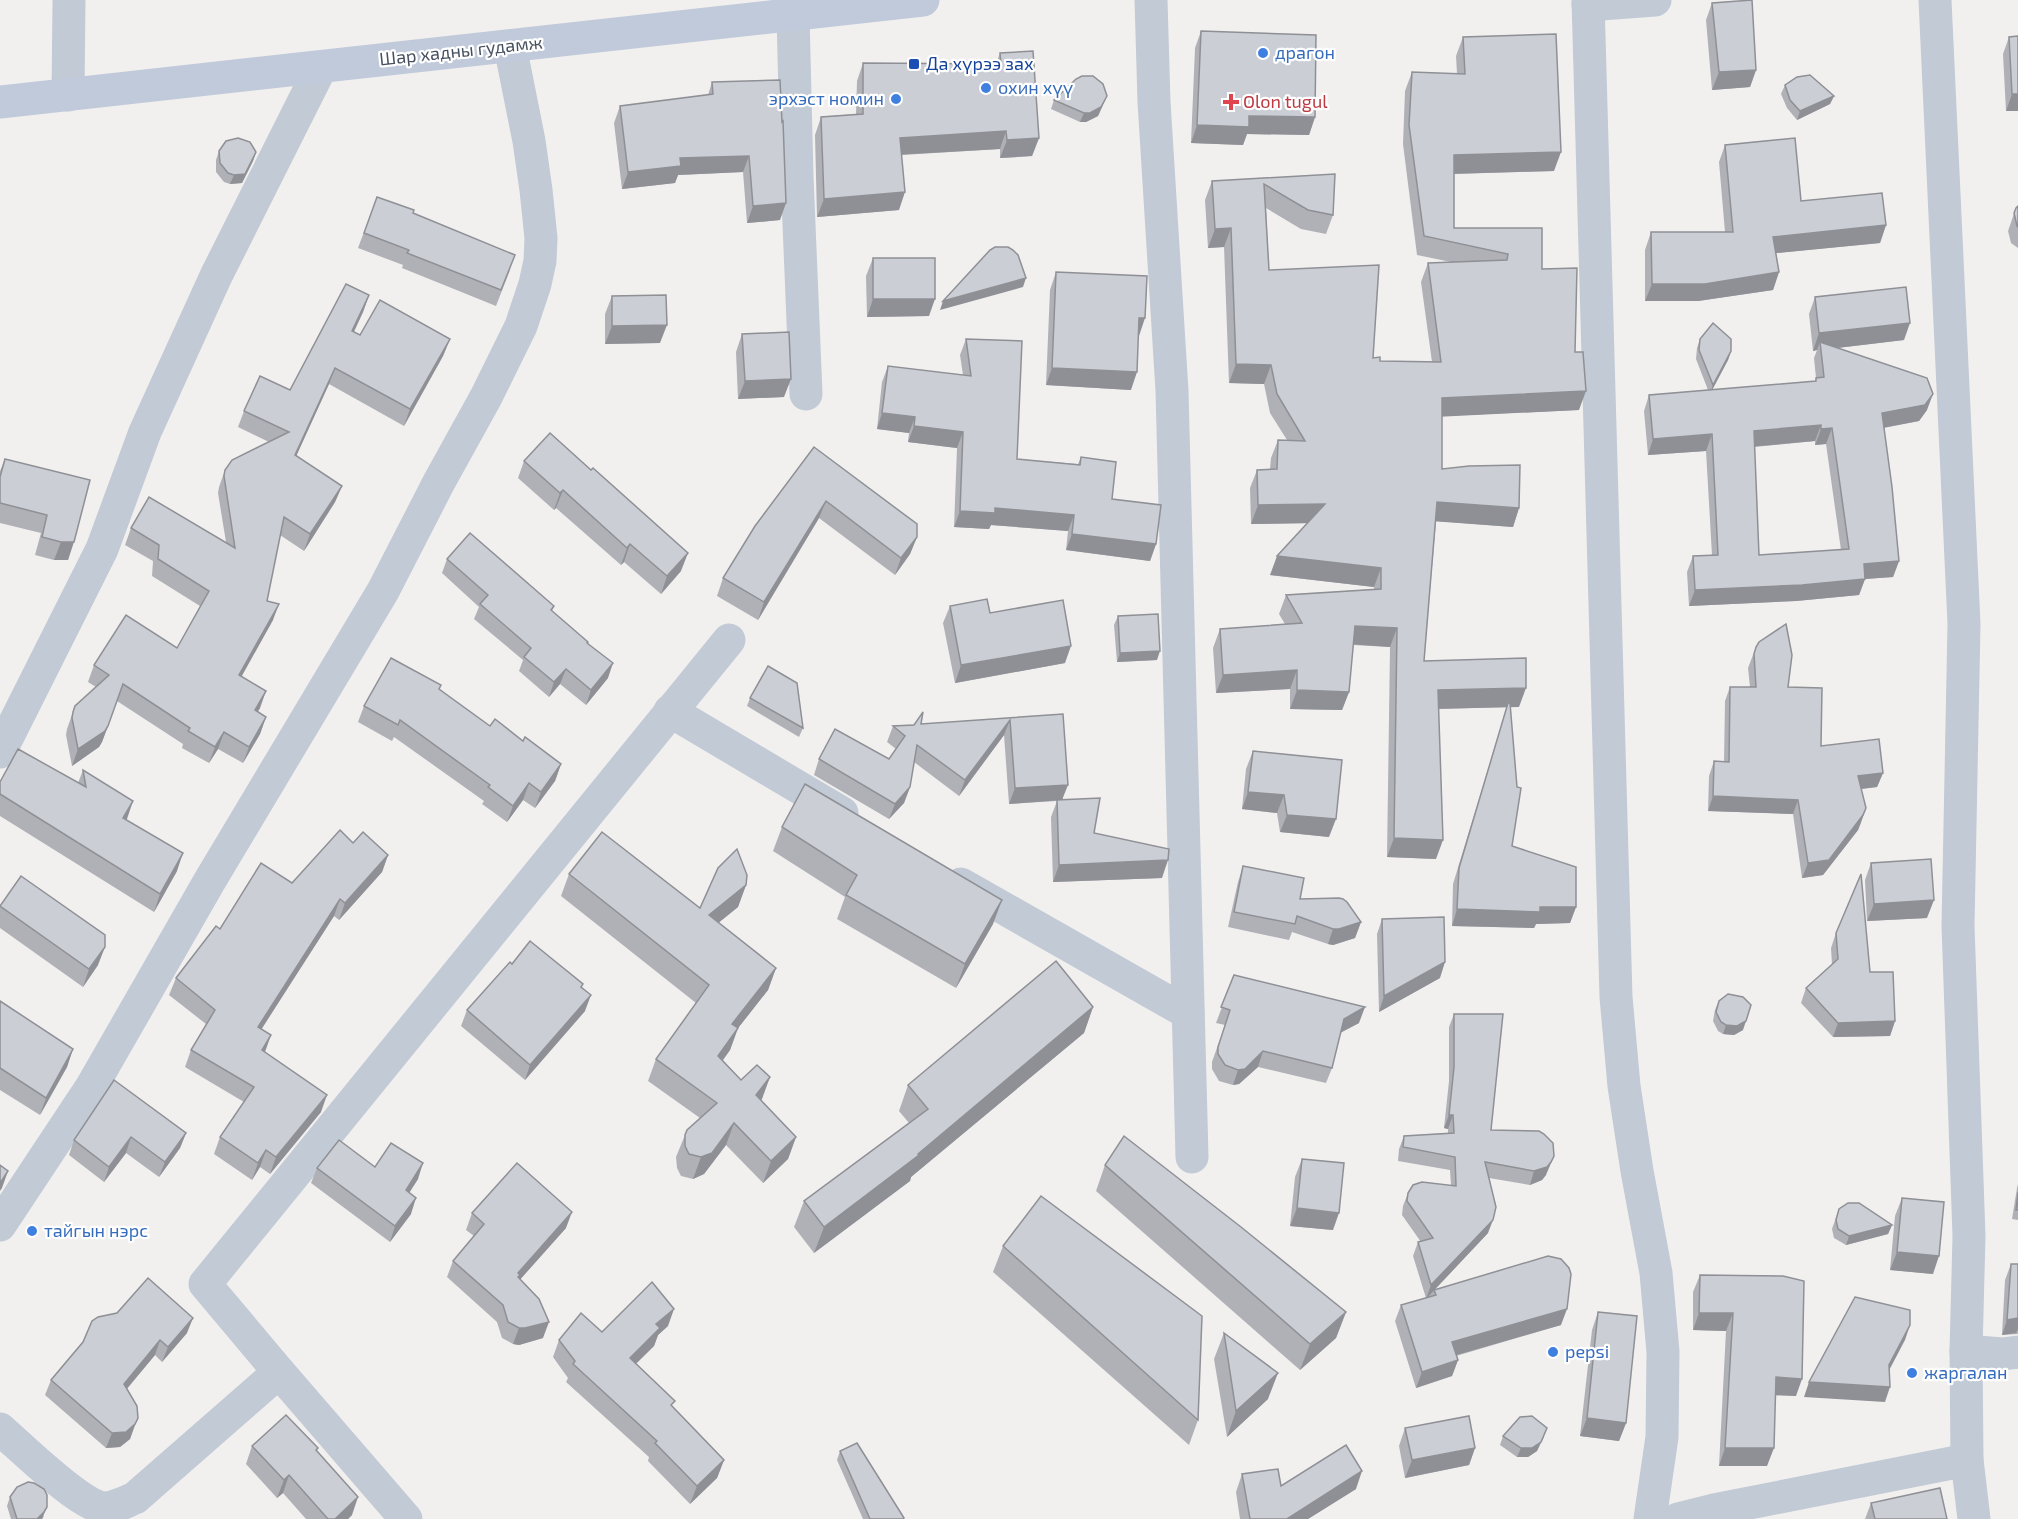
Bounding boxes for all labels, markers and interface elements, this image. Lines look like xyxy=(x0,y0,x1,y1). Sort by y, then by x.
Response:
street label: Шар хадны гудамж xyxy=(378,30,544,70)
place label: драгон xyxy=(1275,41,1335,63)
marker: драгон xyxy=(1256,46,1270,60)
place label: Да хүрээ зах xyxy=(926,52,1034,74)
marker: Да хүрээ зах xyxy=(907,57,921,71)
place label: охин хүү xyxy=(998,76,1074,98)
marker: охин хүү xyxy=(979,81,993,95)
place label: эрхэст номин xyxy=(769,87,884,109)
place label: Olon tugul xyxy=(1243,90,1328,112)
marker: эрхэст номин xyxy=(889,92,903,106)
marker: Olon tugul xyxy=(1224,95,1238,109)
place label: тайгын нэрс xyxy=(44,1219,148,1241)
marker: тайгын нэрс xyxy=(25,1224,39,1238)
place label: pepsi xyxy=(1565,1340,1609,1362)
marker: pepsi xyxy=(1546,1345,1560,1359)
place label: жаргалан xyxy=(1924,1361,2007,1383)
marker: жаргалан xyxy=(1905,1366,1919,1380)

